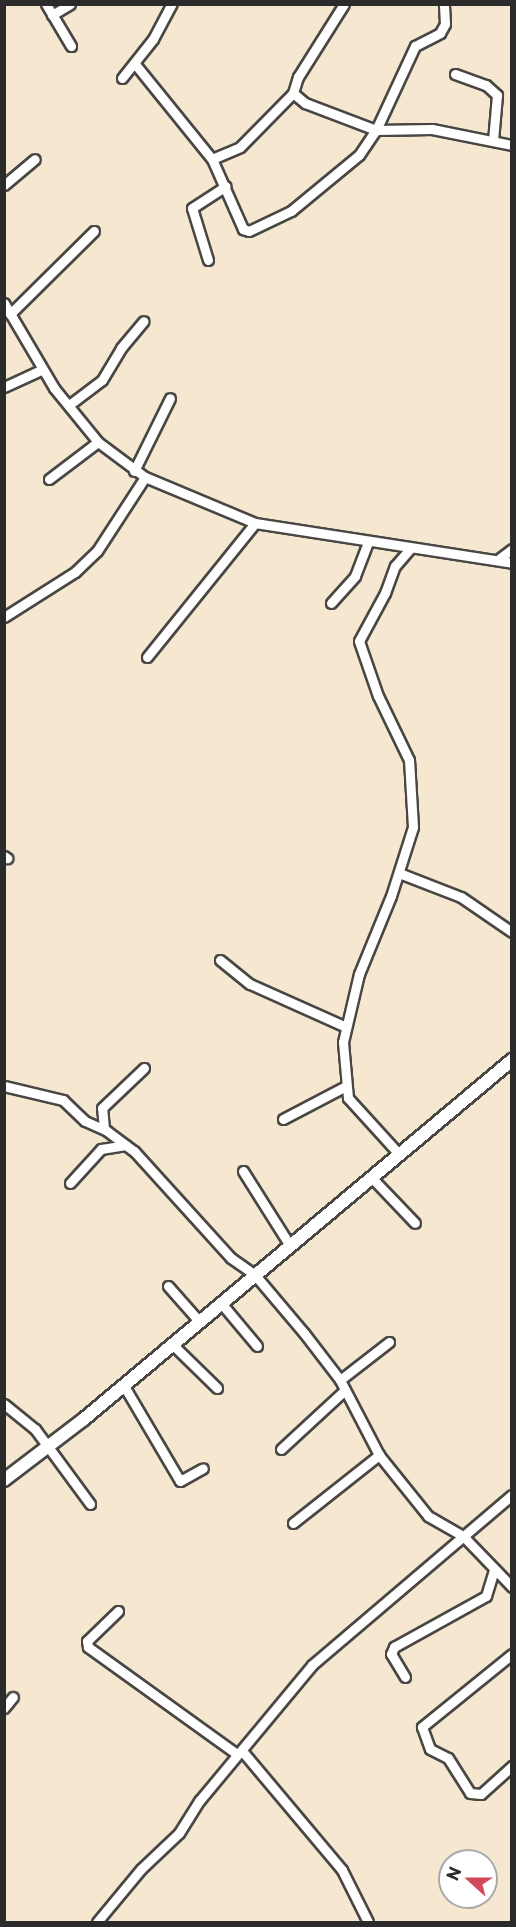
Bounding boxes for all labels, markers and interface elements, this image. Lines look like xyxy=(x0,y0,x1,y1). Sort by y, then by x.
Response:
north arrow xyxy=(438,1849,498,1909)
text: N xyxy=(440,1863,467,1883)

